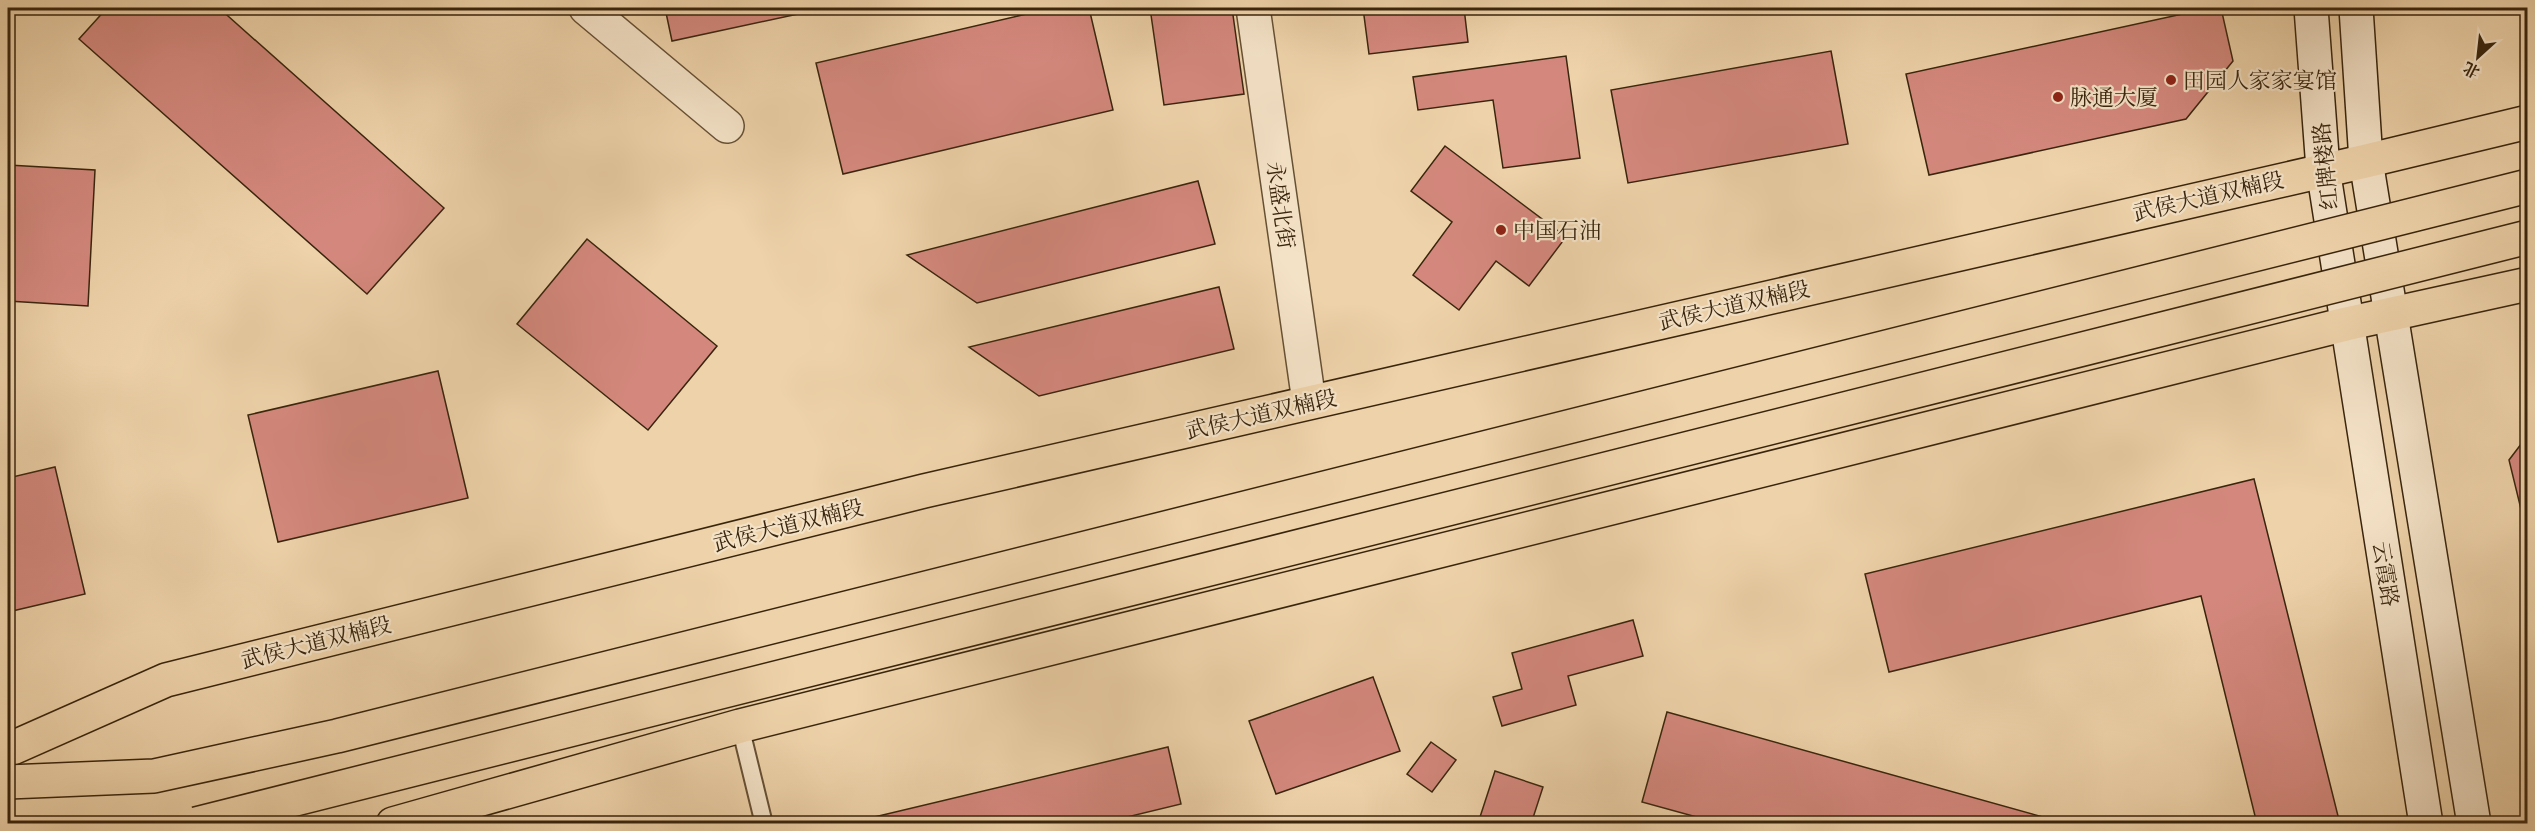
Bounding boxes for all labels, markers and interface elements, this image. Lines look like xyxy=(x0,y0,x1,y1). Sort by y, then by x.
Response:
north arrow xyxy=(2448,27,2508,87)
text: 北 xyxy=(2460,58,2483,82)
place label: 田园人家家宴馆 xyxy=(2183,68,2337,94)
marker: 田园人家家宴馆 xyxy=(2164,73,2178,87)
place label: 脉通大厦 xyxy=(2070,85,2158,111)
marker: 脉通大厦 xyxy=(2051,90,2065,104)
street label: 红牌楼路 xyxy=(2308,121,2344,211)
street label: 永盛北街 xyxy=(1261,160,1299,251)
street label: 武侯大道双楠段 xyxy=(2130,167,2286,227)
place label: 中国石油 xyxy=(1513,218,1601,244)
marker: 中国石油 xyxy=(1494,223,1508,237)
street label: 武侯大道双楠段 xyxy=(1656,276,1812,336)
street label: 武侯大道双楠段 xyxy=(1183,385,1339,445)
street label: 武侯大道双楠段 xyxy=(710,495,866,557)
street label: 云霞路 xyxy=(2367,540,2403,609)
street label: 武侯大道双楠段 xyxy=(238,612,394,674)

